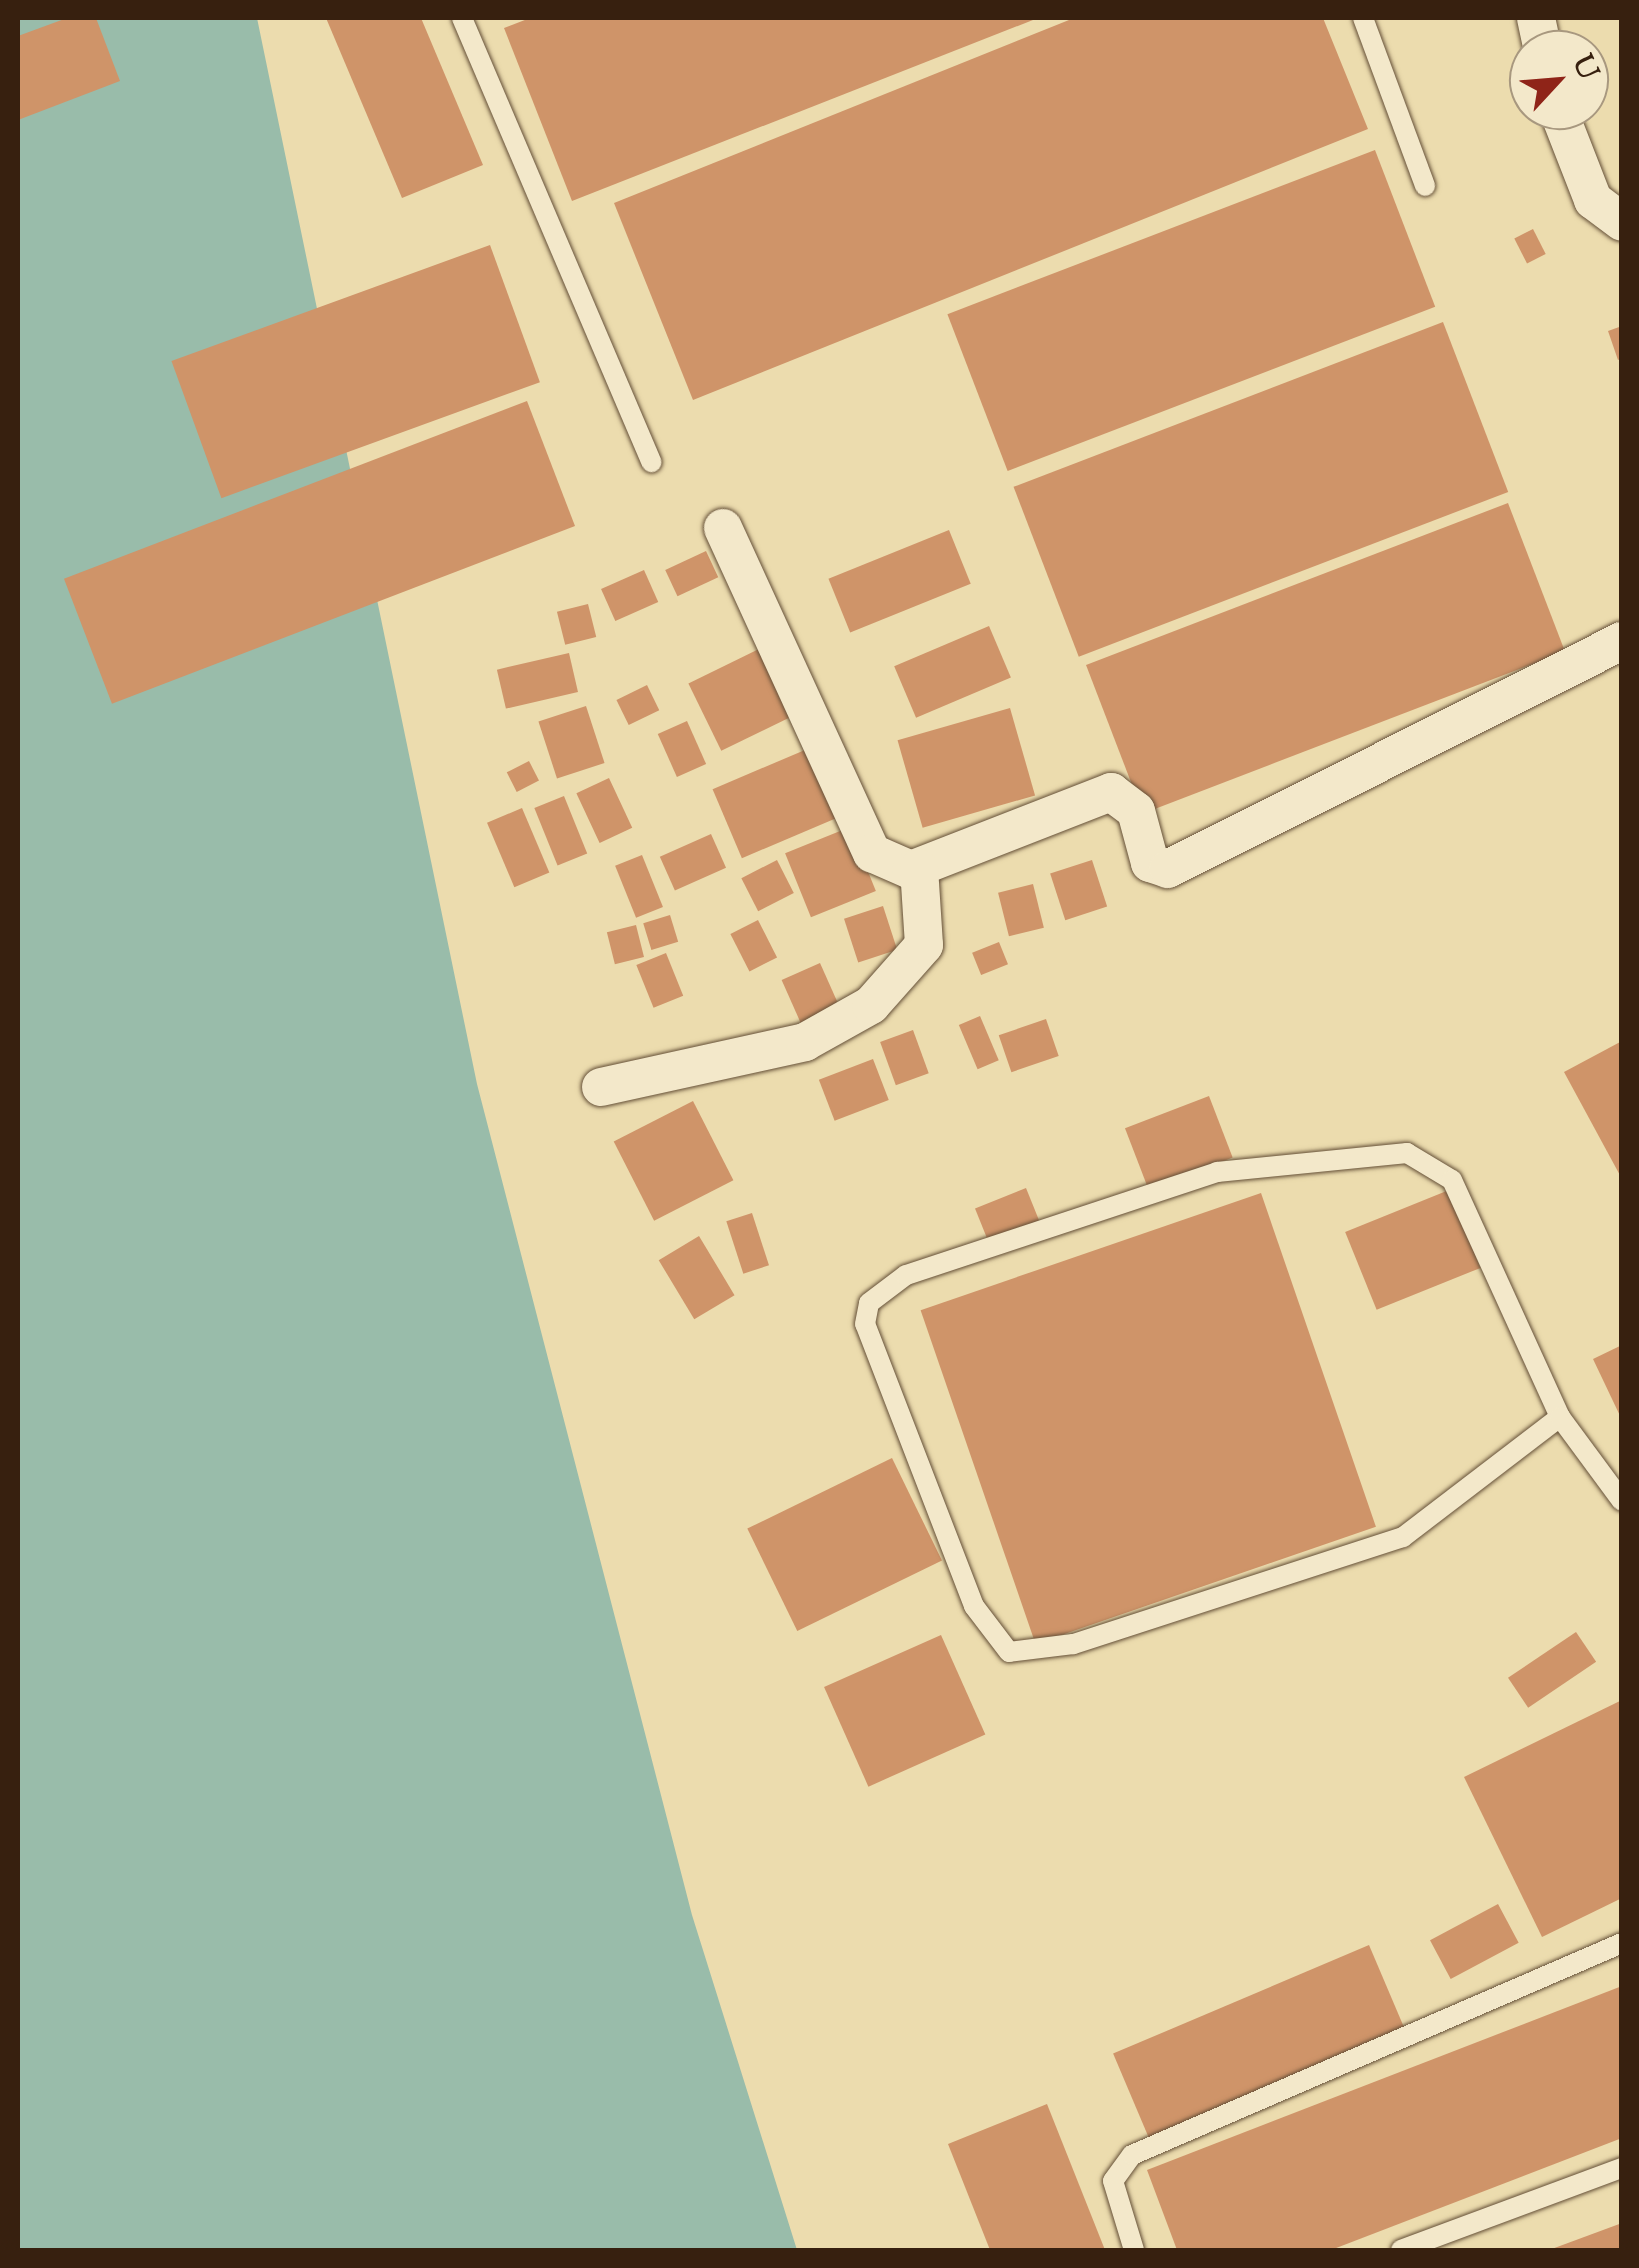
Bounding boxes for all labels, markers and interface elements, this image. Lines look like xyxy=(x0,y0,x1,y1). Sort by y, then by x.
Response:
north arrow xyxy=(1509,30,1609,130)
text: U xyxy=(1561,49,1607,87)

